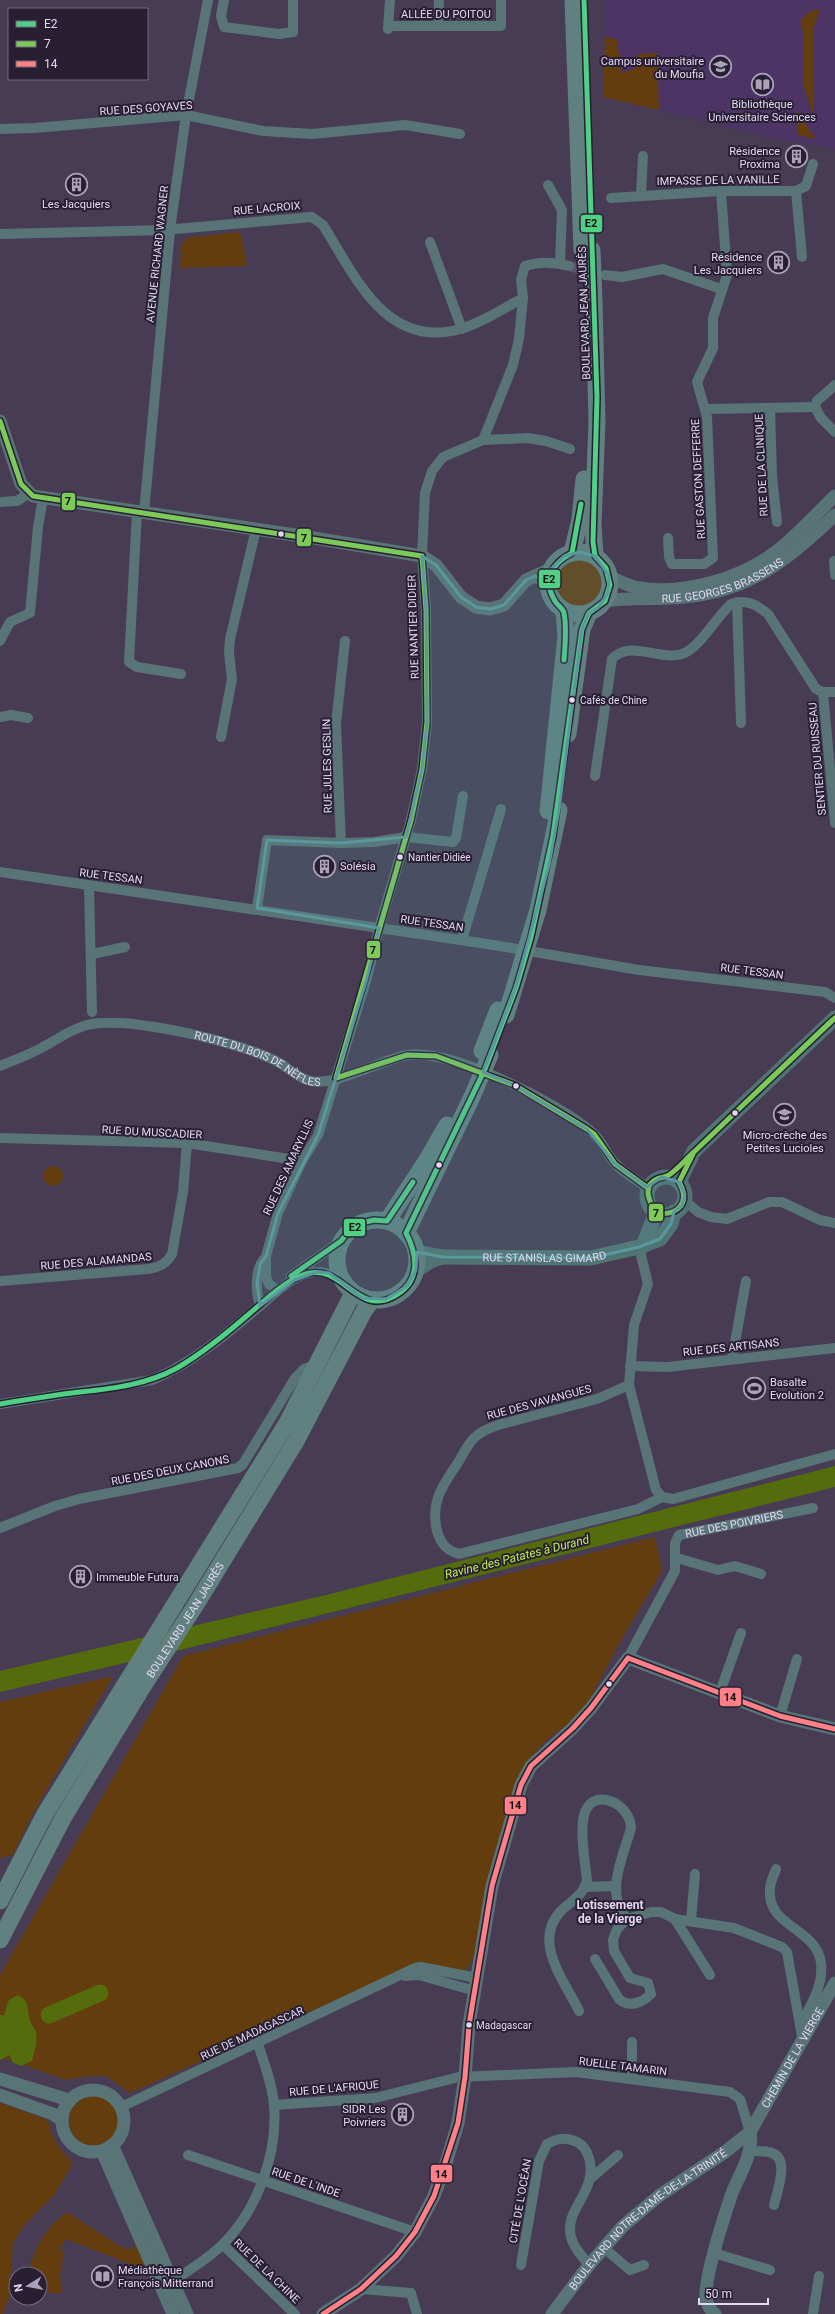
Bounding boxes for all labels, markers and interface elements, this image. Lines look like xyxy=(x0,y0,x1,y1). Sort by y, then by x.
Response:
legend xyxy=(8,8,148,80)
street label: ALLÉE DU POITOU xyxy=(401,8,491,21)
text: E2 xyxy=(44,17,58,31)
text: 7 xyxy=(44,37,51,51)
school or university icon: Campus universitaire du Moufia xyxy=(707,54,733,80)
place label: Campus universitaire du Moufia xyxy=(601,55,704,81)
text: 14 xyxy=(44,57,58,71)
library icon: Bibliothèque Universitaire Sciences xyxy=(749,71,775,97)
place label: Bibliothèque Universitaire Sciences xyxy=(708,98,816,124)
street label: RUE DES GOYAVES xyxy=(99,99,193,118)
building icon: Résidence Proxima xyxy=(783,144,809,170)
place label: Résidence Proxima xyxy=(729,145,780,171)
building icon: Les Jacquiers xyxy=(63,171,89,197)
street label: IMPASSE DE LA VANILLE xyxy=(656,173,780,188)
street label: AVENUE RICHARD WAGNER xyxy=(144,185,171,323)
place label: Les Jacquiers xyxy=(42,198,110,211)
street label: RUE LACROIX xyxy=(233,199,301,218)
line badge: E2 xyxy=(580,214,603,233)
text: E2 xyxy=(585,217,597,230)
street label: BOULEVARD JEAN JAURÈS xyxy=(576,245,593,380)
building icon: Résidence Les Jacquiers xyxy=(765,250,791,276)
place label: Résidence Les Jacquiers xyxy=(694,251,762,277)
street label: RUE DE LA CLINIQUE xyxy=(752,413,771,517)
street label: RUE GASTON DEFFERRE xyxy=(689,419,708,539)
line badge: 7 xyxy=(61,492,76,511)
text: 7 xyxy=(65,495,71,508)
line badge: 7 xyxy=(296,528,312,547)
unlabelled marker xyxy=(276,529,286,539)
text: 7 xyxy=(301,532,307,545)
street label: RUE GEORGES BRASSENS xyxy=(661,555,787,605)
line badge: E2 xyxy=(538,569,561,589)
text: E2 xyxy=(543,573,555,586)
street label: RUE NANTIER DIDIER xyxy=(405,574,422,679)
marker: Cafés de Chine xyxy=(567,695,577,705)
place label: Cafés de Chine xyxy=(580,695,647,706)
street label: SENTIER DU RUISSEAU xyxy=(806,702,829,816)
street label: RUE JULES GESLIN xyxy=(320,719,335,813)
marker: Nantier Didiée xyxy=(395,852,405,862)
place label: Nantier Didiée xyxy=(408,852,471,863)
building icon: Solésia xyxy=(311,853,337,879)
place label: Solésia xyxy=(340,860,376,873)
street label: RUE TESSAN xyxy=(79,866,143,887)
street label: RUE TESSAN xyxy=(400,913,464,934)
line badge: 7 xyxy=(366,940,381,959)
text: 7 xyxy=(370,944,376,957)
street label: RUE TESSAN xyxy=(720,961,784,982)
street label: ROUTE DU BOIS DE NÈFLES xyxy=(193,1029,321,1089)
unlabelled marker xyxy=(511,1081,521,1091)
school or university icon: Micro-crèche des Petites Lucioles xyxy=(772,1102,798,1128)
unlabelled marker xyxy=(730,1108,740,1118)
street label: RUE DES AMARYLLIS xyxy=(261,1117,317,1217)
street label: RUE DU MUSCADIER xyxy=(101,1123,203,1142)
place label: Micro-crèche des Petites Lucioles xyxy=(743,1129,827,1155)
unlabelled marker xyxy=(434,1160,444,1170)
line badge: 7 xyxy=(648,1203,664,1222)
text: 7 xyxy=(653,1207,659,1220)
line badge: E2 xyxy=(343,1218,366,1237)
text: E2 xyxy=(349,1221,361,1234)
street label: RUE STANISLAS GIMARD xyxy=(482,1249,608,1265)
street label: RUE DES ALAMANDAS xyxy=(40,1250,153,1273)
street label: RUE DES ARTISANS xyxy=(682,1336,780,1359)
sports icon: Basalte Evolution 2 xyxy=(742,1375,768,1401)
place label: Basalte Evolution 2 xyxy=(770,1376,824,1402)
street label: RUE DES VAVANGUES xyxy=(485,1382,593,1423)
street label: RUE DES DEUX CANONS xyxy=(110,1453,231,1488)
street label: RUE DES POIVRIERS xyxy=(684,1508,785,1541)
water label: Ravine des Patates à Durand xyxy=(443,1532,591,1582)
street label: BOULEVARD JEAN JAURÈS xyxy=(144,1560,227,1680)
building icon: Immeuble Futura xyxy=(68,1564,94,1590)
place label: Immeuble Futura xyxy=(96,1571,179,1584)
unlabelled marker xyxy=(604,1679,614,1689)
line badge: 14 xyxy=(719,1687,742,1707)
text: 14 xyxy=(724,1691,737,1704)
line badge: 14 xyxy=(504,1796,527,1815)
text: 14 xyxy=(509,1799,522,1812)
district label: Lotissement de la Vierge xyxy=(577,1898,643,1926)
street label: RUE DE MADAGASCAR xyxy=(198,2004,306,2063)
street label: CHEMIN DE LA VIERGE xyxy=(759,2005,827,2110)
marker: Madagascar xyxy=(464,2020,474,2030)
place label: Madagascar xyxy=(476,2020,532,2031)
street label: RUELLE TAMARIN xyxy=(578,2055,668,2078)
street label: RUE DE L'AFRIQUE xyxy=(289,2078,380,2099)
building icon: SIDR Les Poivriers xyxy=(389,2102,415,2128)
place label: SIDR Les Poivriers xyxy=(342,2103,386,2129)
street label: BOULEVARD NOTRE-DAME-DE-LA-TRINITÉ xyxy=(566,2147,729,2293)
street label: CITÉ DE L'OCÉAN xyxy=(507,2158,534,2244)
line badge: 14 xyxy=(430,2164,453,2183)
street label: RUE DE L'INDE xyxy=(270,2165,342,2200)
text: 14 xyxy=(435,2168,448,2181)
street label: RUE DE LA CHINE xyxy=(231,2236,303,2306)
library icon: Médiathèque François Mitterrand xyxy=(90,2263,116,2289)
place label: Médiathèque François Mitterrand xyxy=(118,2264,213,2290)
north arrow xyxy=(8,2266,48,2306)
scale bar xyxy=(699,2280,768,2306)
text: N xyxy=(12,2283,26,2293)
text: 50 m xyxy=(705,2287,732,2301)

